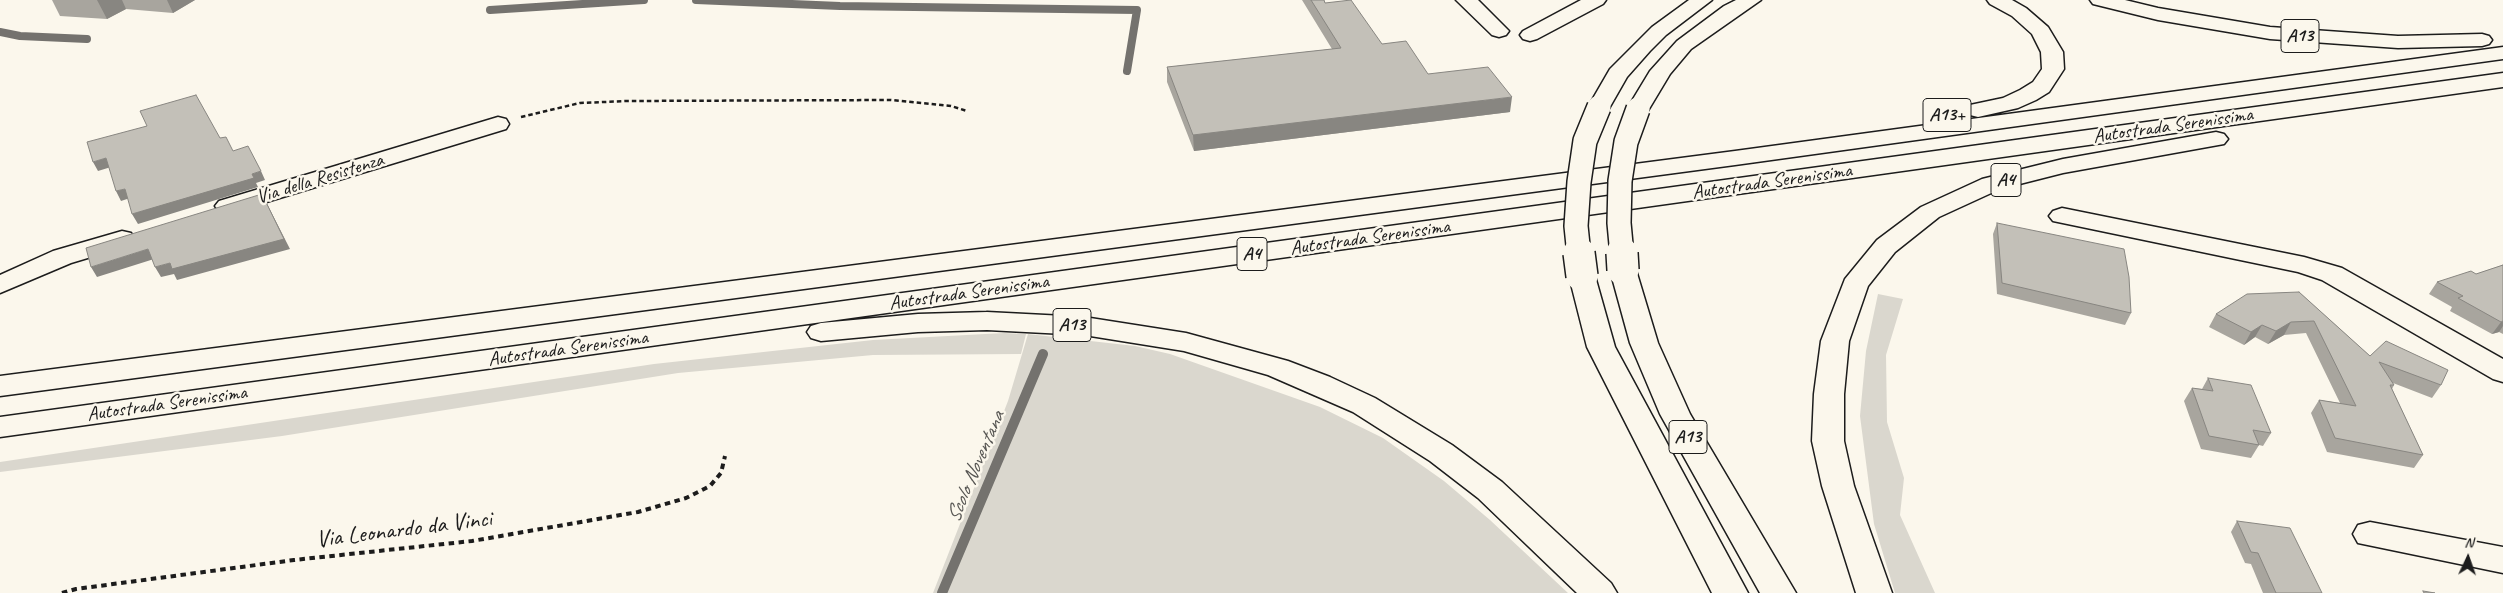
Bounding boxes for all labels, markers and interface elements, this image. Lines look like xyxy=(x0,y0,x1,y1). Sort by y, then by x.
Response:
road number: A13 xyxy=(2281,20,2319,52)
road number: A13+ xyxy=(1923,98,1971,132)
street label: Autostrada Serenissima xyxy=(2092,103,2254,149)
street label: Via della Resistenza xyxy=(253,148,387,210)
street label: Autostrada Serenissima xyxy=(1691,159,1853,205)
road number: A4 xyxy=(1991,164,2021,196)
street label: Autostrada Serenissima xyxy=(1289,215,1451,261)
road number: A4 xyxy=(1237,238,1267,270)
street label: Autostrada Serenissima xyxy=(888,270,1050,316)
road number: A13 xyxy=(1053,308,1091,342)
street label: Autostrada Serenissima xyxy=(487,326,649,372)
street label: Autostrada Serenissima xyxy=(86,381,248,427)
water label: Scolo Noventana xyxy=(941,408,1011,526)
road number: A13 xyxy=(1669,421,1707,454)
street label: Via Leonardo da Vinci xyxy=(314,505,494,555)
north arrow xyxy=(2443,533,2493,583)
text: N xyxy=(2464,534,2474,551)

